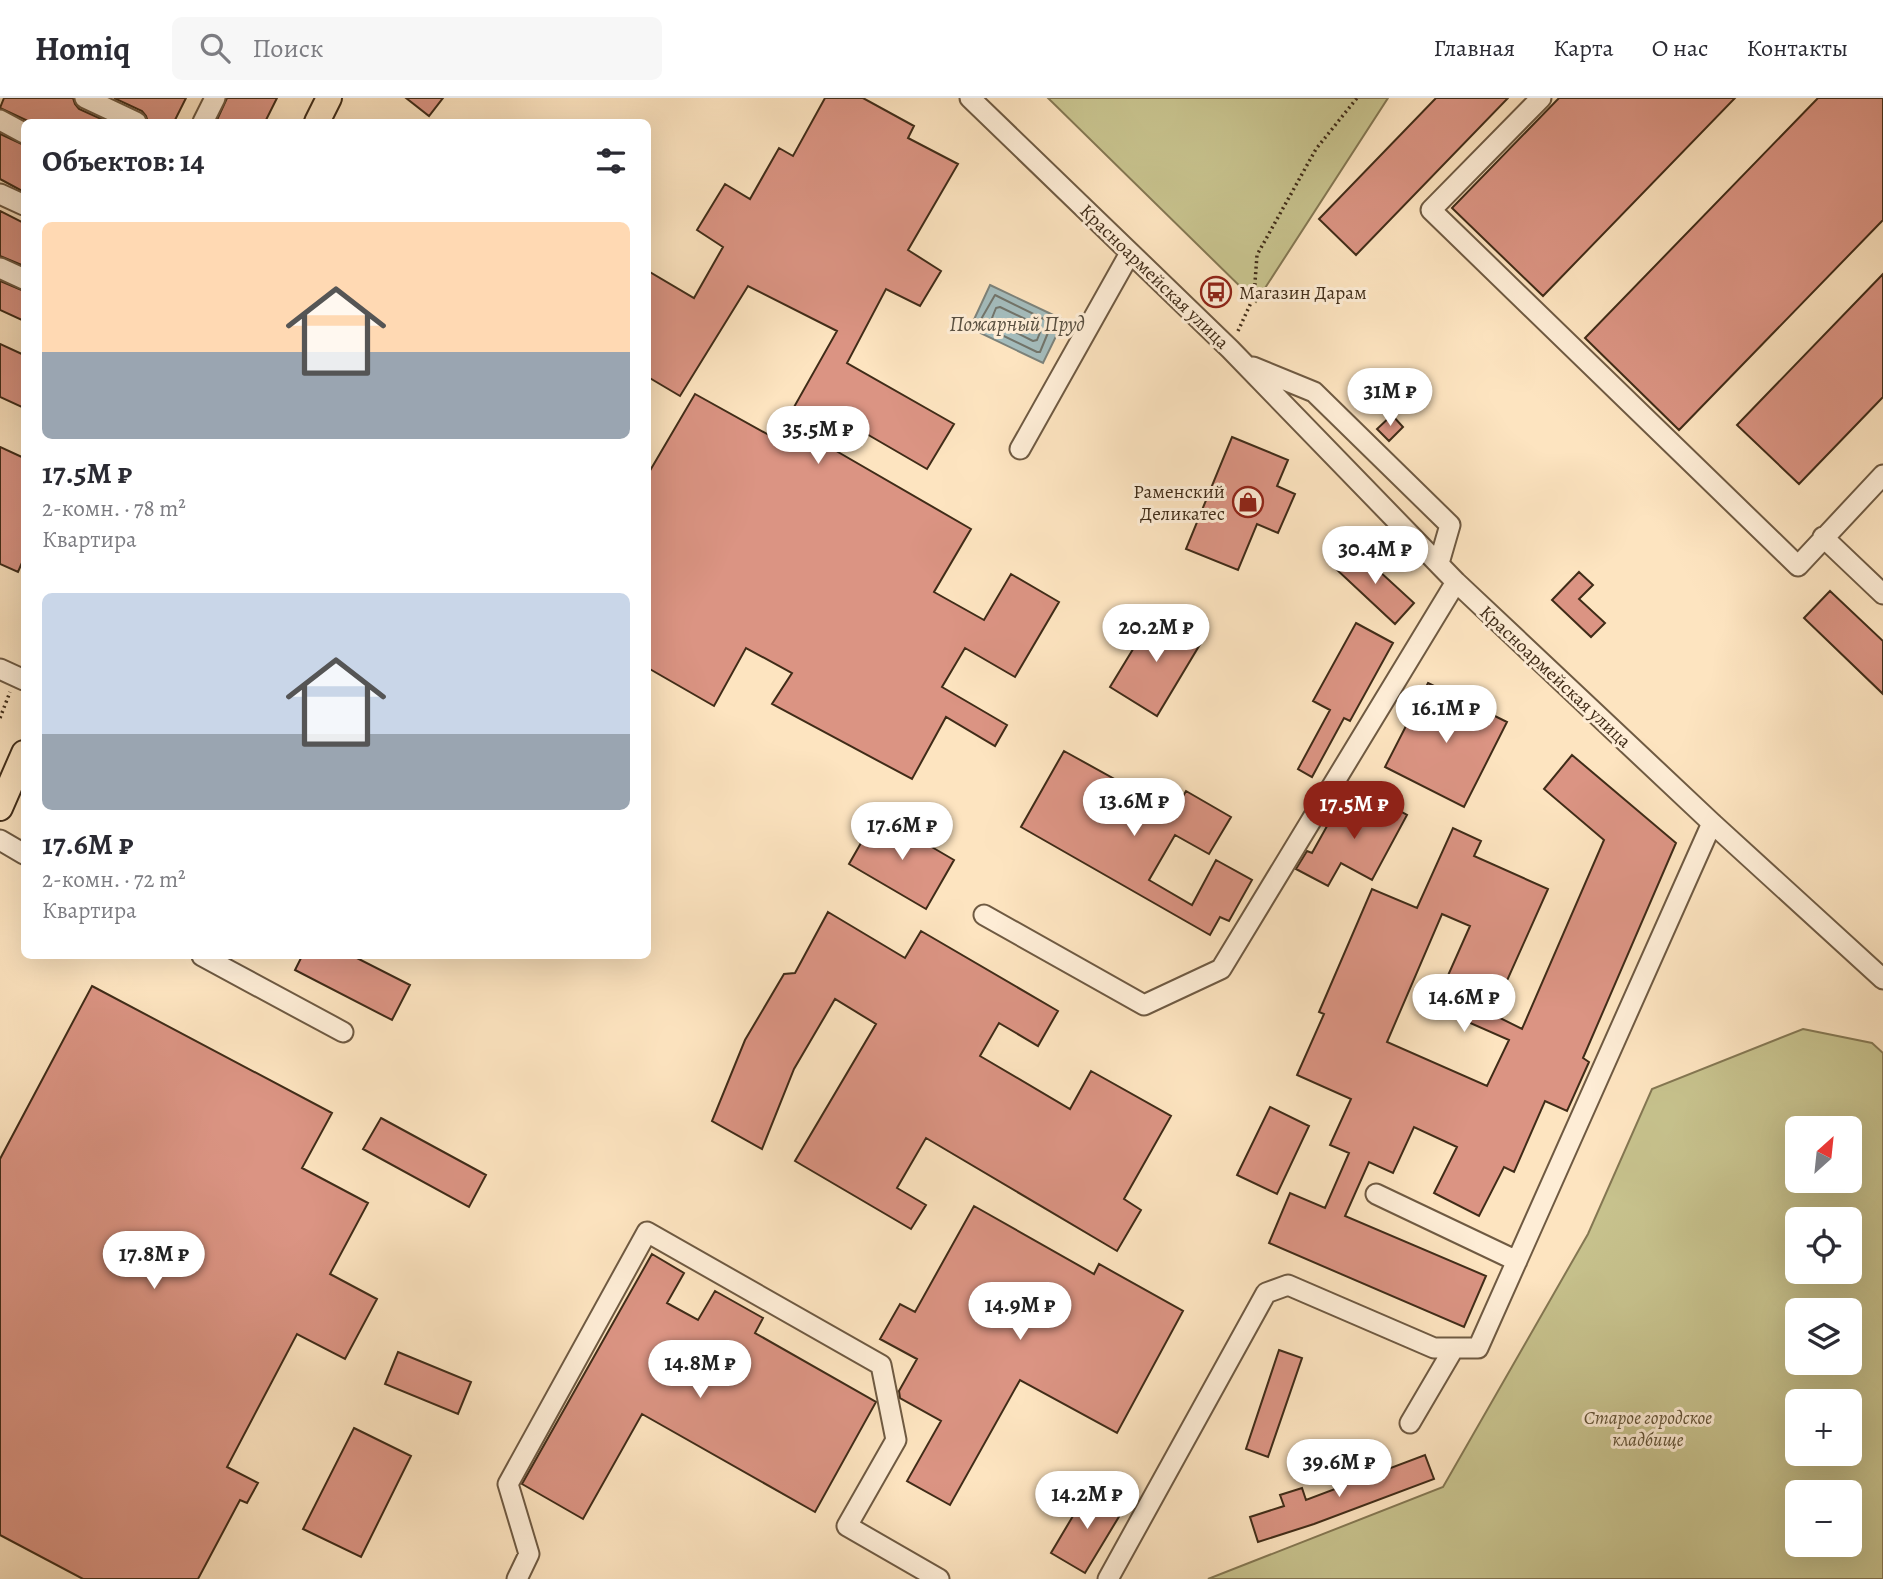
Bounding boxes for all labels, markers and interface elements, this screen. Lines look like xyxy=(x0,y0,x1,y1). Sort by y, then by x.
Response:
search box xyxy=(172,17,662,80)
text: Homiq xyxy=(35,26,130,71)
icon: search xyxy=(196,29,234,67)
text: Поиск xyxy=(252,31,323,66)
text: Главная xyxy=(1434,32,1515,64)
text: Карта xyxy=(1553,32,1614,64)
text: О нас xyxy=(1652,32,1708,64)
text: Контакты xyxy=(1746,32,1848,64)
text: Объектов: 14 xyxy=(42,141,204,181)
icon: filters xyxy=(592,142,630,180)
street label: Красноармейская улица xyxy=(1074,198,1235,355)
icon: home xyxy=(273,268,399,394)
bus stop icon: Магазин Дарам xyxy=(1199,275,1233,309)
place label: Магазин Дарам xyxy=(1239,280,1367,306)
water label: Пожарный Пруд xyxy=(949,310,1085,338)
pin: 31M ₽ xyxy=(1341,368,1439,428)
text: 31M ₽ xyxy=(1363,375,1417,406)
pin: 35.5M ₽ xyxy=(753,406,883,466)
text: 35.5M ₽ xyxy=(783,413,853,444)
text: 17.5M ₽ xyxy=(42,453,132,493)
place label: Раменский Деликатес xyxy=(1133,479,1225,527)
shop icon: Раменский Деликатес xyxy=(1231,485,1265,519)
text: 2-комн. · 78 m² xyxy=(42,493,186,524)
text: Квартира xyxy=(42,524,137,555)
pin: 30.4M ₽ xyxy=(1310,526,1440,586)
text: 30.4M ₽ xyxy=(1338,533,1412,564)
street label: Красноармейская улица xyxy=(1474,600,1637,754)
pin: 20.2M ₽ xyxy=(1091,604,1221,664)
text: 20.2M ₽ xyxy=(1118,611,1194,642)
icon: home xyxy=(273,639,399,765)
pin: 16.1M ₽ xyxy=(1381,686,1511,745)
text: 16.1M ₽ xyxy=(1412,692,1480,723)
pin: 13.6M ₽ xyxy=(1069,778,1199,838)
pin: 17.5M ₽ xyxy=(1289,782,1419,841)
text: 13.6M ₽ xyxy=(1099,785,1169,816)
text: 17.5M ₽ xyxy=(1319,788,1389,819)
pin: 17.6M ₽ xyxy=(837,802,967,862)
text: 17.6M ₽ xyxy=(867,809,937,840)
text: 17.6M ₽ xyxy=(42,824,134,864)
text: 2-комн. · 72 m² xyxy=(42,864,186,895)
text: Квартира xyxy=(42,895,137,926)
pin: 14.6M ₽ xyxy=(1399,974,1529,1034)
text: 14.6M ₽ xyxy=(1428,981,1500,1012)
north arrow xyxy=(1785,1116,1862,1194)
map controls xyxy=(1785,1116,1862,1557)
button: locate xyxy=(1785,1207,1862,1284)
pin: 17.8M ₽ xyxy=(89,1232,219,1291)
text: 17.8M ₽ xyxy=(119,1238,189,1269)
pin: 14.9M ₽ xyxy=(955,1282,1085,1342)
text: 14.9M ₽ xyxy=(984,1289,1056,1320)
button: layers xyxy=(1785,1298,1862,1375)
pin: 14.8M ₽ xyxy=(635,1340,765,1400)
text: 14.8M ₽ xyxy=(664,1347,736,1378)
button: + xyxy=(1785,1389,1862,1466)
park label: Старое городское кладбище xyxy=(1584,1405,1712,1453)
pin: 39.6M ₽ xyxy=(1274,1440,1404,1499)
text: 39.6M ₽ xyxy=(1303,1446,1375,1477)
pin: 14.2M ₽ xyxy=(1022,1472,1152,1531)
text: 14.2M ₽ xyxy=(1051,1478,1123,1509)
button: − xyxy=(1785,1480,1862,1557)

